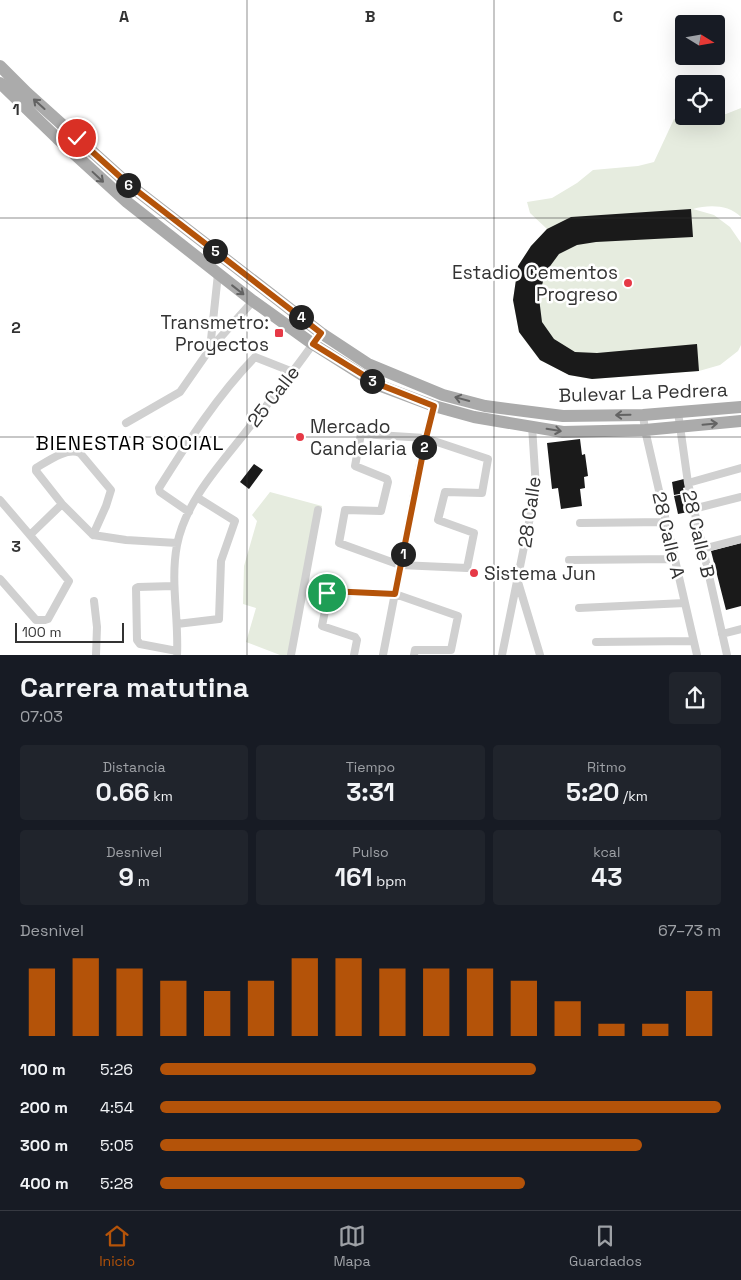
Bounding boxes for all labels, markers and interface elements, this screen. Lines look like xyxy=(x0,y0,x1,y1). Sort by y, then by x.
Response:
text: A xyxy=(119,6,129,27)
text: B xyxy=(365,6,375,27)
text: C xyxy=(613,6,623,27)
north arrow xyxy=(675,15,725,65)
map controls xyxy=(675,15,725,125)
button: locate xyxy=(675,75,725,125)
one-way arrow xyxy=(32,98,45,110)
text: 1 xyxy=(12,99,20,120)
pin xyxy=(56,117,98,159)
icon: check xyxy=(63,124,91,152)
one-way arrow xyxy=(92,171,105,183)
pin: 6 xyxy=(116,172,140,198)
text: 6 xyxy=(124,176,133,194)
pin: 5 xyxy=(202,238,228,264)
text: 5 xyxy=(211,242,220,260)
place label: Estadio Cementos Progreso xyxy=(452,260,618,307)
marker: Estadio Cementos Progreso xyxy=(622,277,634,289)
one-way arrow xyxy=(231,285,245,295)
pin: 4 xyxy=(288,304,314,330)
text: 4 xyxy=(297,308,306,326)
place label: Transmetro: Proyectos xyxy=(161,310,269,357)
text: 2 xyxy=(11,317,21,338)
marker: Transmetro: Proyectos xyxy=(273,327,285,339)
street label: 25 Calle xyxy=(242,360,305,432)
pin: 3 xyxy=(360,368,384,394)
text: 3 xyxy=(368,372,377,390)
street label: Bulevar La Pedrera xyxy=(558,377,728,408)
one-way arrow xyxy=(454,394,470,404)
one-way arrow xyxy=(615,410,631,420)
place label: Mercado Candelaria xyxy=(310,414,407,461)
one-way arrow xyxy=(702,419,718,428)
one-way arrow xyxy=(546,425,562,435)
district label: BIENESTAR SOCIAL xyxy=(35,430,225,456)
marker: Mercado Candelaria xyxy=(294,431,306,443)
pin: 2 xyxy=(412,434,436,460)
text: 2 xyxy=(420,438,429,456)
street label: 28 Calle xyxy=(512,475,547,549)
street label: 28 Calle B xyxy=(676,488,721,580)
street label: 28 Calle A xyxy=(646,489,691,581)
text: 3 xyxy=(11,536,21,557)
pin: 1 xyxy=(390,542,416,566)
text: 1 xyxy=(400,545,407,563)
place label: Sistema Jun xyxy=(484,561,596,586)
marker: Sistema Jun xyxy=(468,567,480,579)
pin xyxy=(306,572,348,614)
icon: arrive xyxy=(313,579,341,607)
scale bar xyxy=(15,620,124,643)
text: 100 m xyxy=(22,623,61,641)
text: Carrera matutina xyxy=(20,669,249,705)
button: share xyxy=(669,672,721,724)
text: 07:03 xyxy=(20,706,63,727)
text: Distancia xyxy=(103,758,166,776)
text: Tiempo xyxy=(346,758,395,776)
text: Ritmo xyxy=(587,758,627,776)
text: 0.66 xyxy=(96,776,150,808)
text: 3:31 xyxy=(346,776,395,808)
text: 5:20 xyxy=(566,776,619,808)
text: km xyxy=(150,787,173,805)
text: /km xyxy=(619,787,648,805)
text: Desnivel xyxy=(106,843,162,861)
text: Pulso xyxy=(352,843,389,861)
text: kcal xyxy=(593,843,620,861)
text: 9 xyxy=(119,861,134,893)
text: 161 xyxy=(335,861,373,893)
text: 43 xyxy=(591,861,622,893)
text: m xyxy=(134,872,150,890)
text: bpm xyxy=(373,872,406,890)
text: Desnivel xyxy=(20,920,84,941)
text: 67–73 m xyxy=(658,920,721,941)
text: 100 m xyxy=(20,1059,66,1080)
text: 5:26 xyxy=(100,1059,133,1080)
text: 200 m xyxy=(20,1097,68,1118)
text: 4:54 xyxy=(100,1097,134,1118)
text: 300 m xyxy=(20,1135,68,1156)
text: 5:05 xyxy=(100,1135,133,1156)
text: 400 m xyxy=(20,1173,69,1194)
text: 5:28 xyxy=(100,1173,133,1194)
tab: Inicio xyxy=(99,1222,135,1270)
tab: Mapa xyxy=(333,1222,371,1270)
tab: Guardados xyxy=(569,1222,642,1270)

